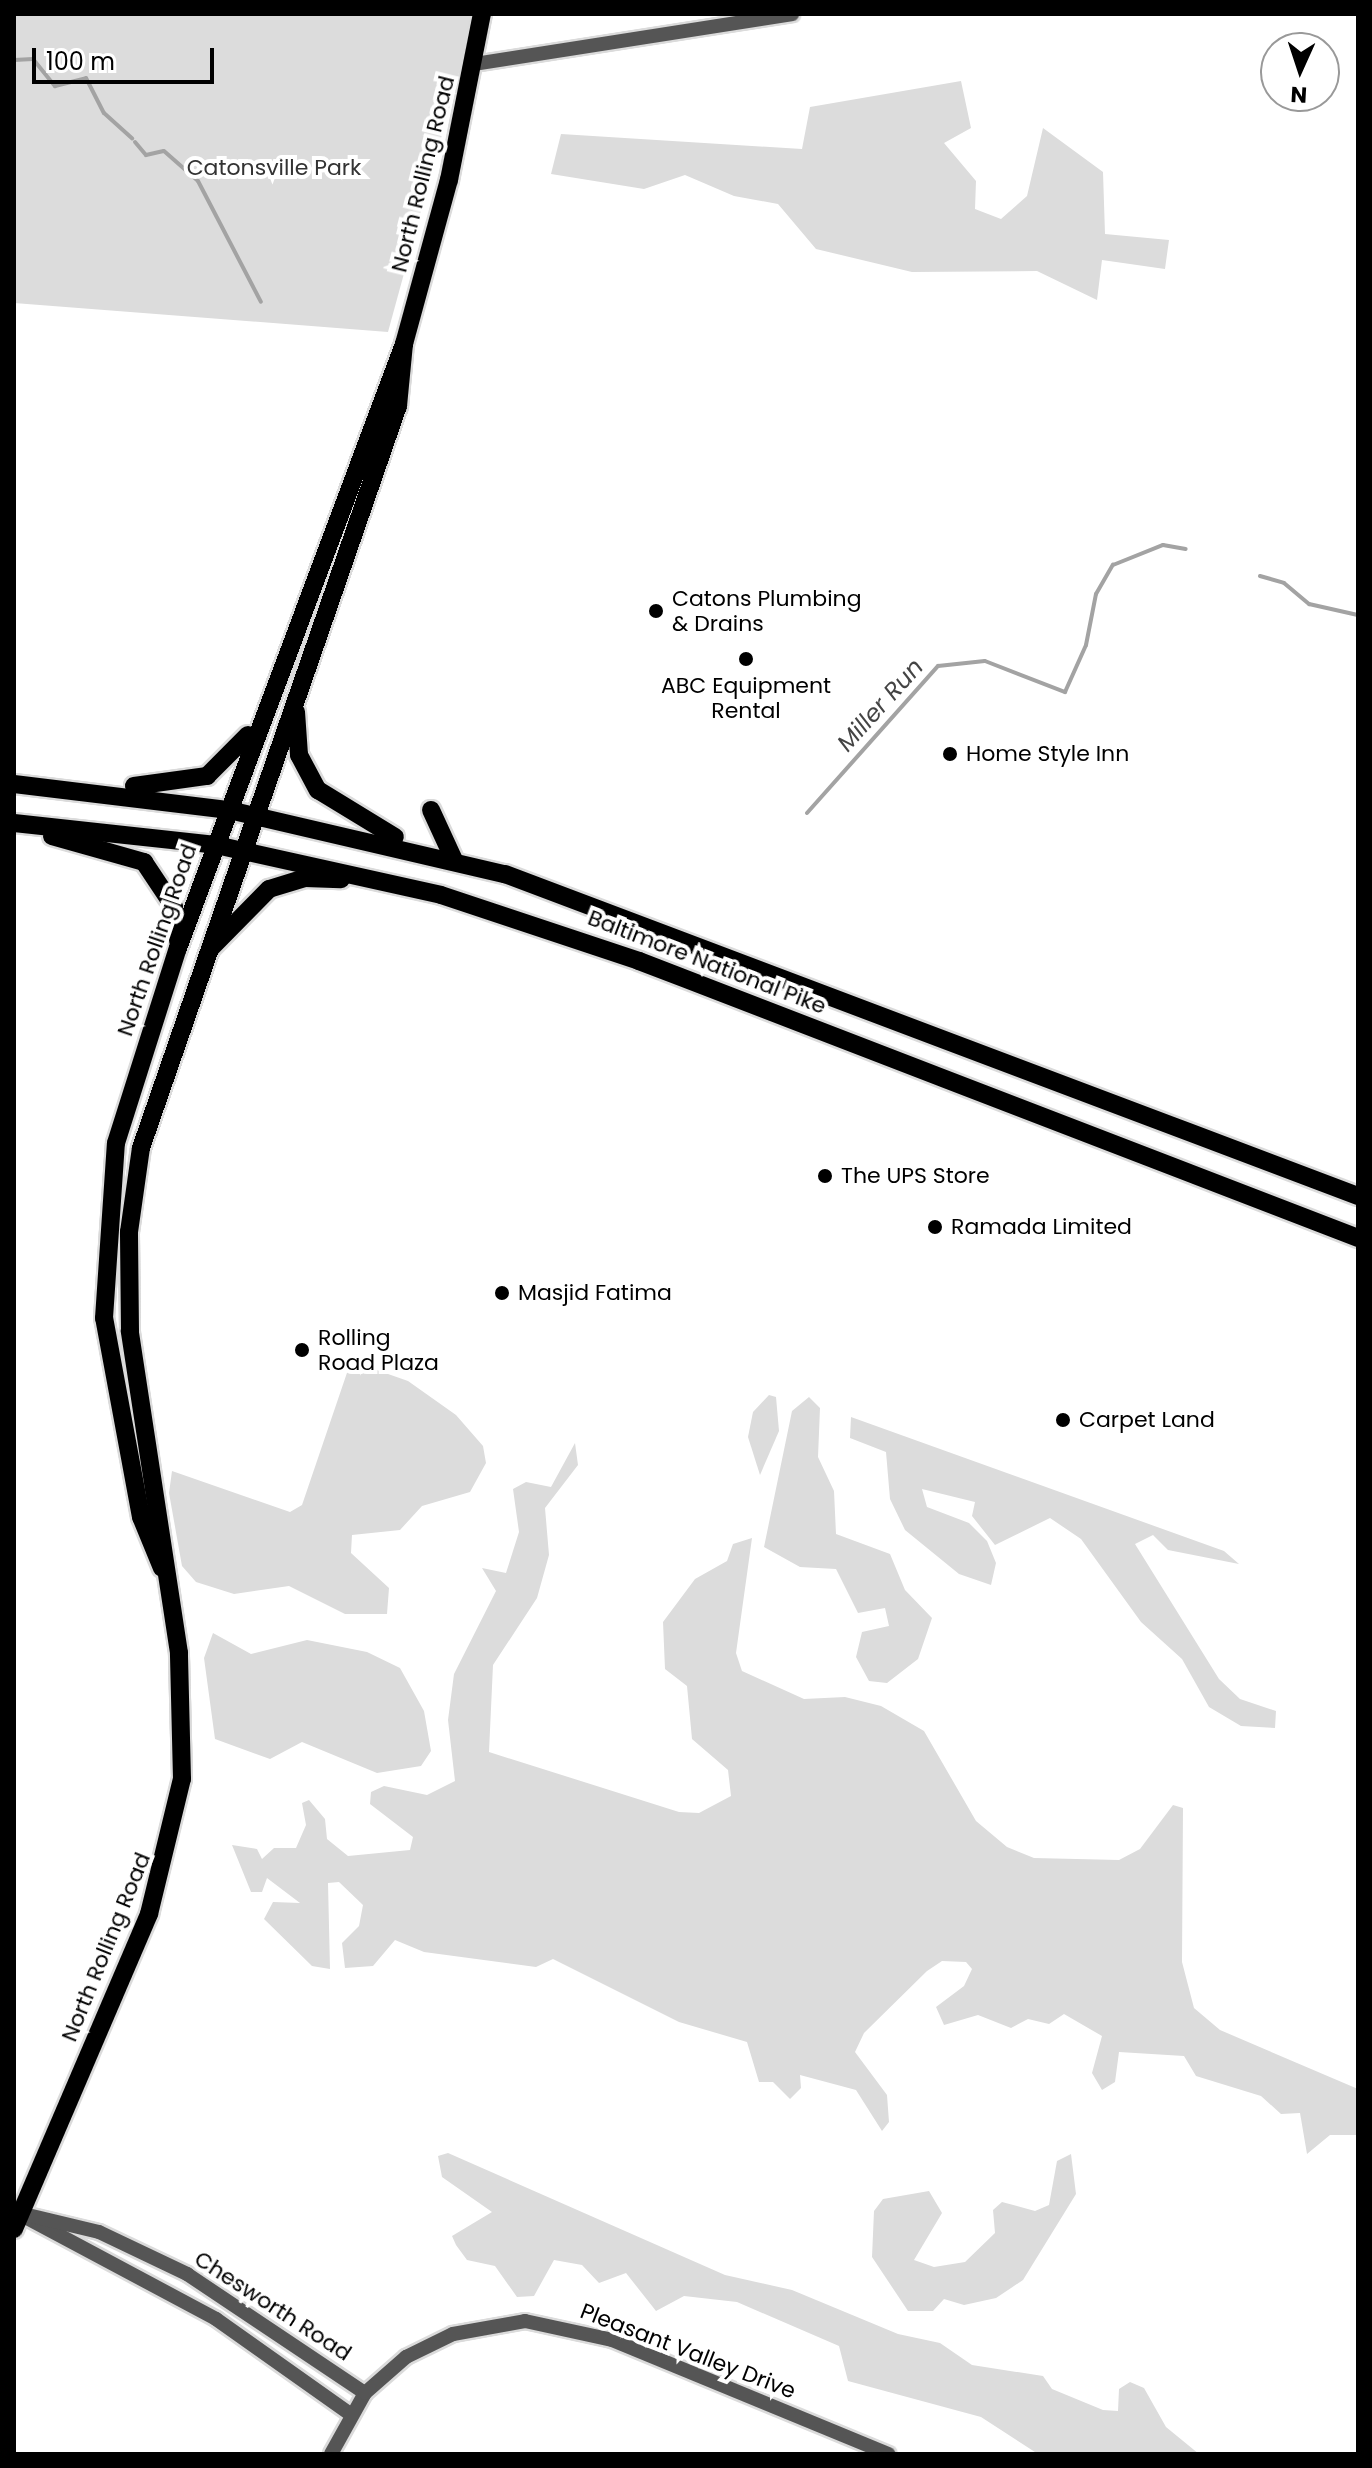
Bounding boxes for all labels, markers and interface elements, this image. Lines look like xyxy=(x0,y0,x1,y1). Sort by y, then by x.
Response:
scale bar xyxy=(36,32,218,82)
north arrow xyxy=(1260,32,1340,112)
text: 100 m xyxy=(46,45,115,78)
street label: North Rolling Road xyxy=(386,73,460,275)
text: N xyxy=(1290,79,1308,110)
park label: Catonsville Park xyxy=(187,155,361,181)
place label: Catons Plumbing & Drains xyxy=(672,585,862,636)
marker: Catons Plumbing & Drains xyxy=(647,602,665,620)
marker: ABC Equipment Rental xyxy=(737,650,755,668)
water label: Miller Run xyxy=(831,653,929,757)
place label: ABC Equipment Rental xyxy=(661,672,831,724)
place label: Home Style Inn xyxy=(966,741,1129,767)
marker: Home Style Inn xyxy=(941,745,959,763)
street label: North Rolling Road xyxy=(112,840,202,1040)
street label: Baltimore National Pike xyxy=(584,904,830,1020)
place label: The UPS Store xyxy=(841,1163,990,1189)
marker: The UPS Store xyxy=(816,1167,834,1185)
place label: Ramada Limited xyxy=(951,1214,1132,1240)
marker: Ramada Limited xyxy=(926,1218,944,1236)
place label: Masjid Fatima xyxy=(518,1280,672,1306)
marker: Masjid Fatima xyxy=(493,1284,511,1302)
place label: Rolling Road Plaza xyxy=(318,1324,439,1376)
marker: Rolling Road Plaza xyxy=(293,1341,311,1359)
place label: Carpet Land xyxy=(1079,1407,1215,1433)
marker: Carpet Land xyxy=(1054,1411,1072,1429)
street label: North Rolling Road xyxy=(56,1849,156,2045)
street label: Chesworth Road xyxy=(190,2245,356,2367)
street label: Pleasant Valley Drive xyxy=(577,2298,799,2404)

